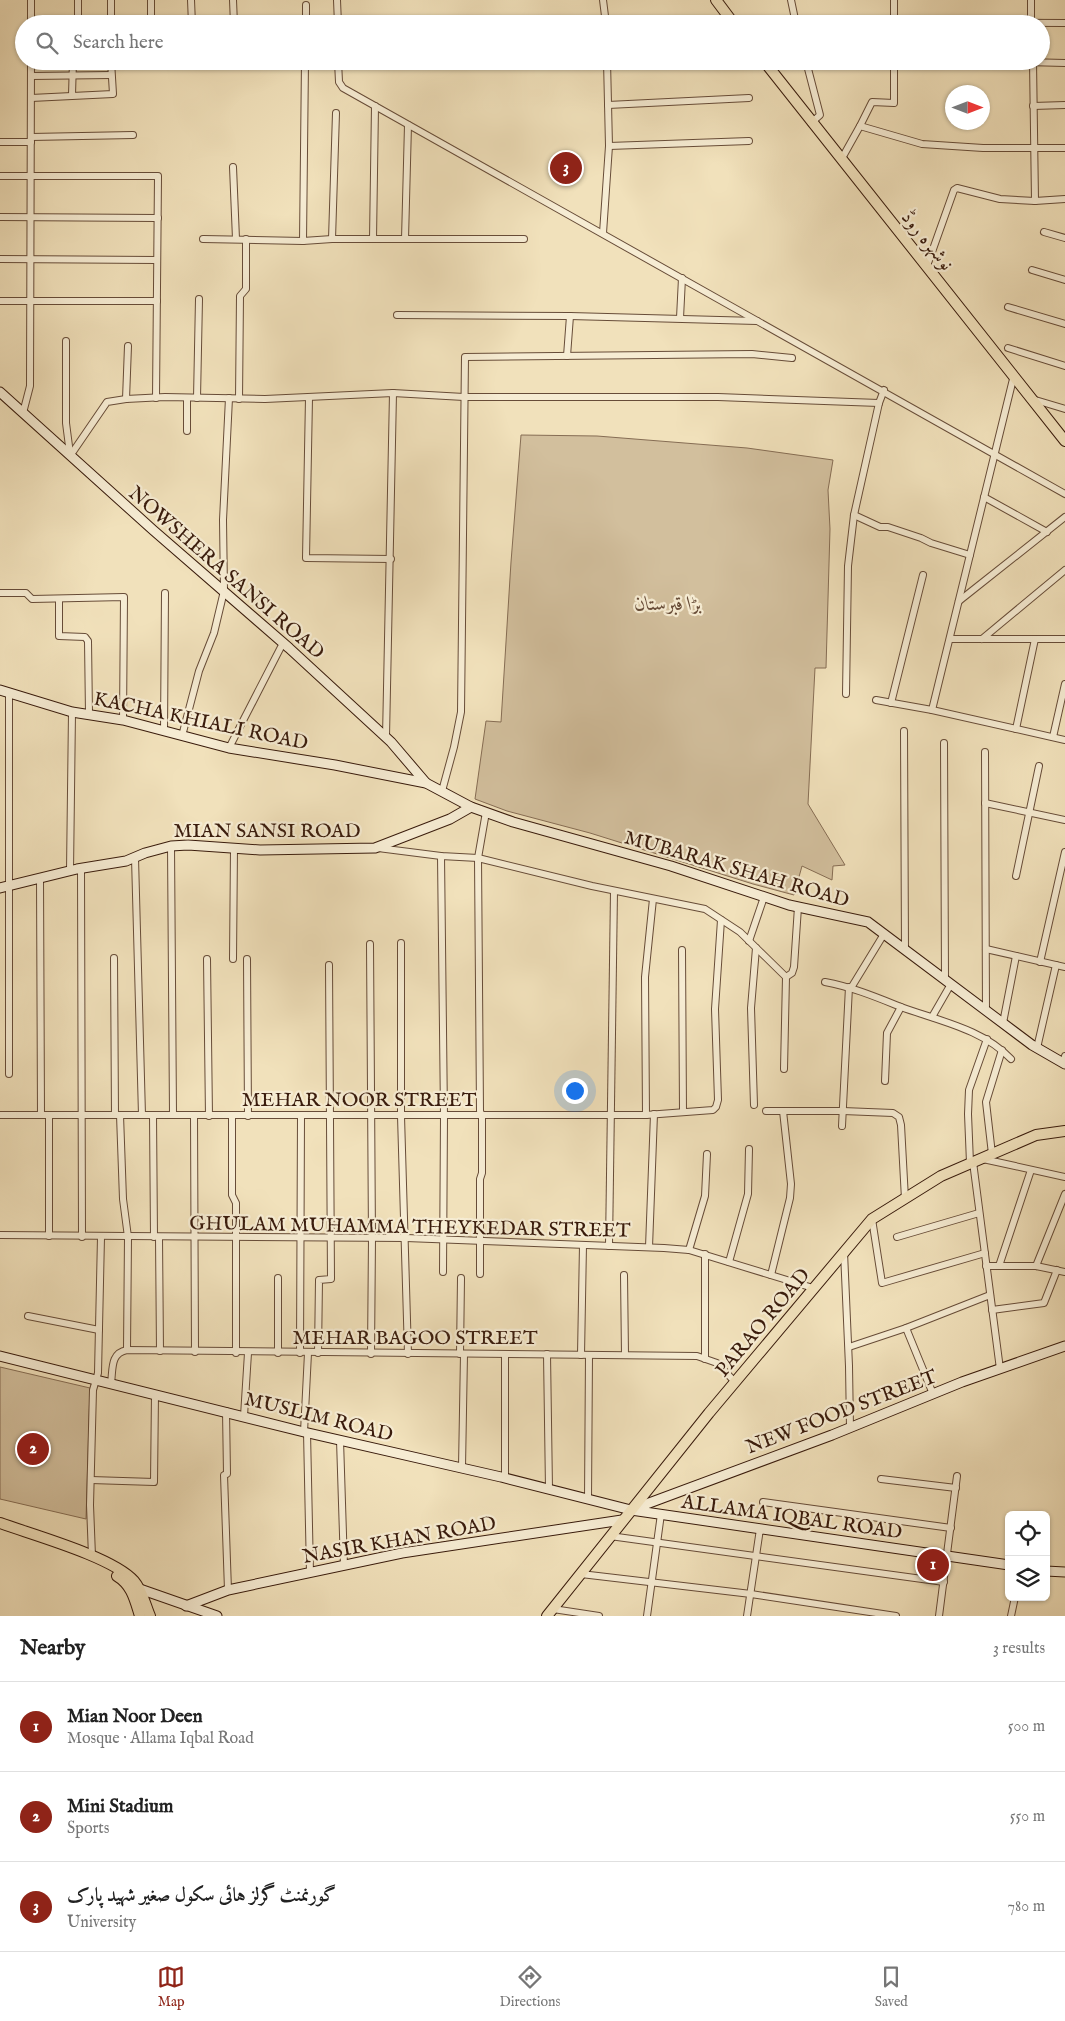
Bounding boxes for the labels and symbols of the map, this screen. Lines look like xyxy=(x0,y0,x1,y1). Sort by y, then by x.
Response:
north arrow xyxy=(945,85,990,130)
pin: 3 xyxy=(550,149,582,187)
street label: نوشہرہ روڈ xyxy=(895,206,959,276)
street label: NOWSHERA SANSI ROAD xyxy=(123,481,329,665)
park label: بڑا قبرستان xyxy=(634,592,702,617)
street label: KACHA KHIALI ROAD xyxy=(91,687,310,756)
street label: MIAN SANSI ROAD xyxy=(173,819,361,844)
street label: MUBARAK SHAH ROAD xyxy=(621,825,852,914)
your location xyxy=(562,1078,588,1104)
street label: MEHAR NOOR STREET xyxy=(242,1088,477,1113)
street label: GHULAM MUHAMMA THEYKEDAR STREET xyxy=(189,1211,631,1244)
street label: PARAO ROAD xyxy=(710,1263,816,1382)
street label: MEHAR BAGOO STREET xyxy=(293,1326,538,1351)
street label: NEW FOOD STREET xyxy=(742,1364,941,1460)
street label: MUSLIM ROAD xyxy=(242,1387,396,1448)
pin: 2 xyxy=(17,1430,49,1468)
street label: ALLAMA IQBAL ROAD xyxy=(679,1489,904,1545)
street label: NASIR KHAN ROAD xyxy=(301,1511,498,1570)
pin: 1 xyxy=(917,1546,949,1584)

